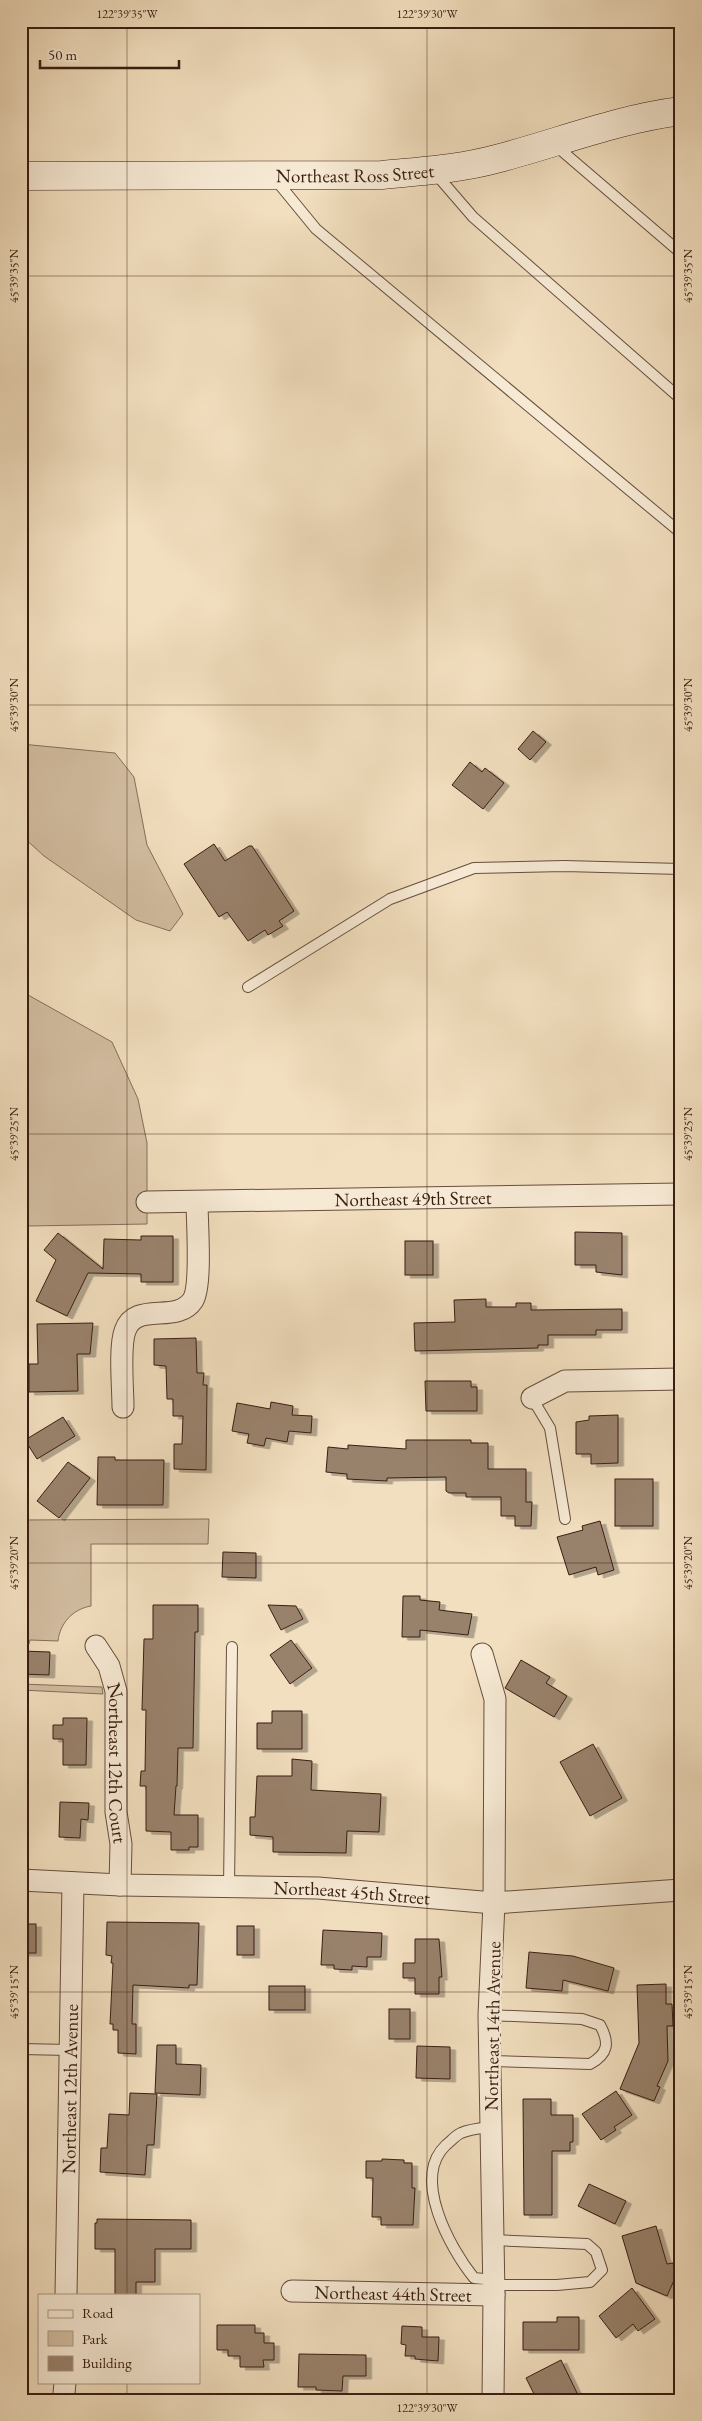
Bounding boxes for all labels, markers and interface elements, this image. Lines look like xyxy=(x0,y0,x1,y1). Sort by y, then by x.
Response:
text: 122°39'35"W xyxy=(96,6,159,22)
text: 122°39'30"W xyxy=(396,6,459,22)
scale bar xyxy=(40,38,179,70)
text: 50 m xyxy=(48,45,77,64)
street label: Northeast Ross Street xyxy=(276,158,435,188)
text: 45°39'35"N xyxy=(6,249,22,303)
text: 45°39'35"N xyxy=(680,249,696,303)
text: 45°39'30"N xyxy=(6,678,22,732)
text: 45°39'30"N xyxy=(680,678,696,732)
text: 45°39'25"N xyxy=(6,1107,22,1161)
text: 45°39'25"N xyxy=(680,1107,696,1161)
street label: Northeast 49th Street xyxy=(334,1185,492,1212)
text: 45°39'20"N xyxy=(6,1536,22,1590)
text: 45°39'20"N xyxy=(680,1536,696,1590)
street label: Northeast 12th Court xyxy=(101,1680,133,1845)
street label: Northeast 45th Street xyxy=(273,1875,431,1911)
street label: Northeast 14th Avenue xyxy=(479,1941,506,2111)
text: 45°39'15"N xyxy=(6,1965,22,2019)
text: 45°39'15"N xyxy=(680,1965,696,2019)
street label: Northeast 12th Avenue xyxy=(56,2004,84,2174)
street label: Northeast 44th Street xyxy=(314,2279,472,2308)
legend xyxy=(38,2294,200,2384)
text: Road xyxy=(82,2303,114,2322)
text: Park xyxy=(82,2329,109,2348)
text: Building xyxy=(82,2353,132,2372)
text: 122°39'30"W xyxy=(396,2400,459,2416)

